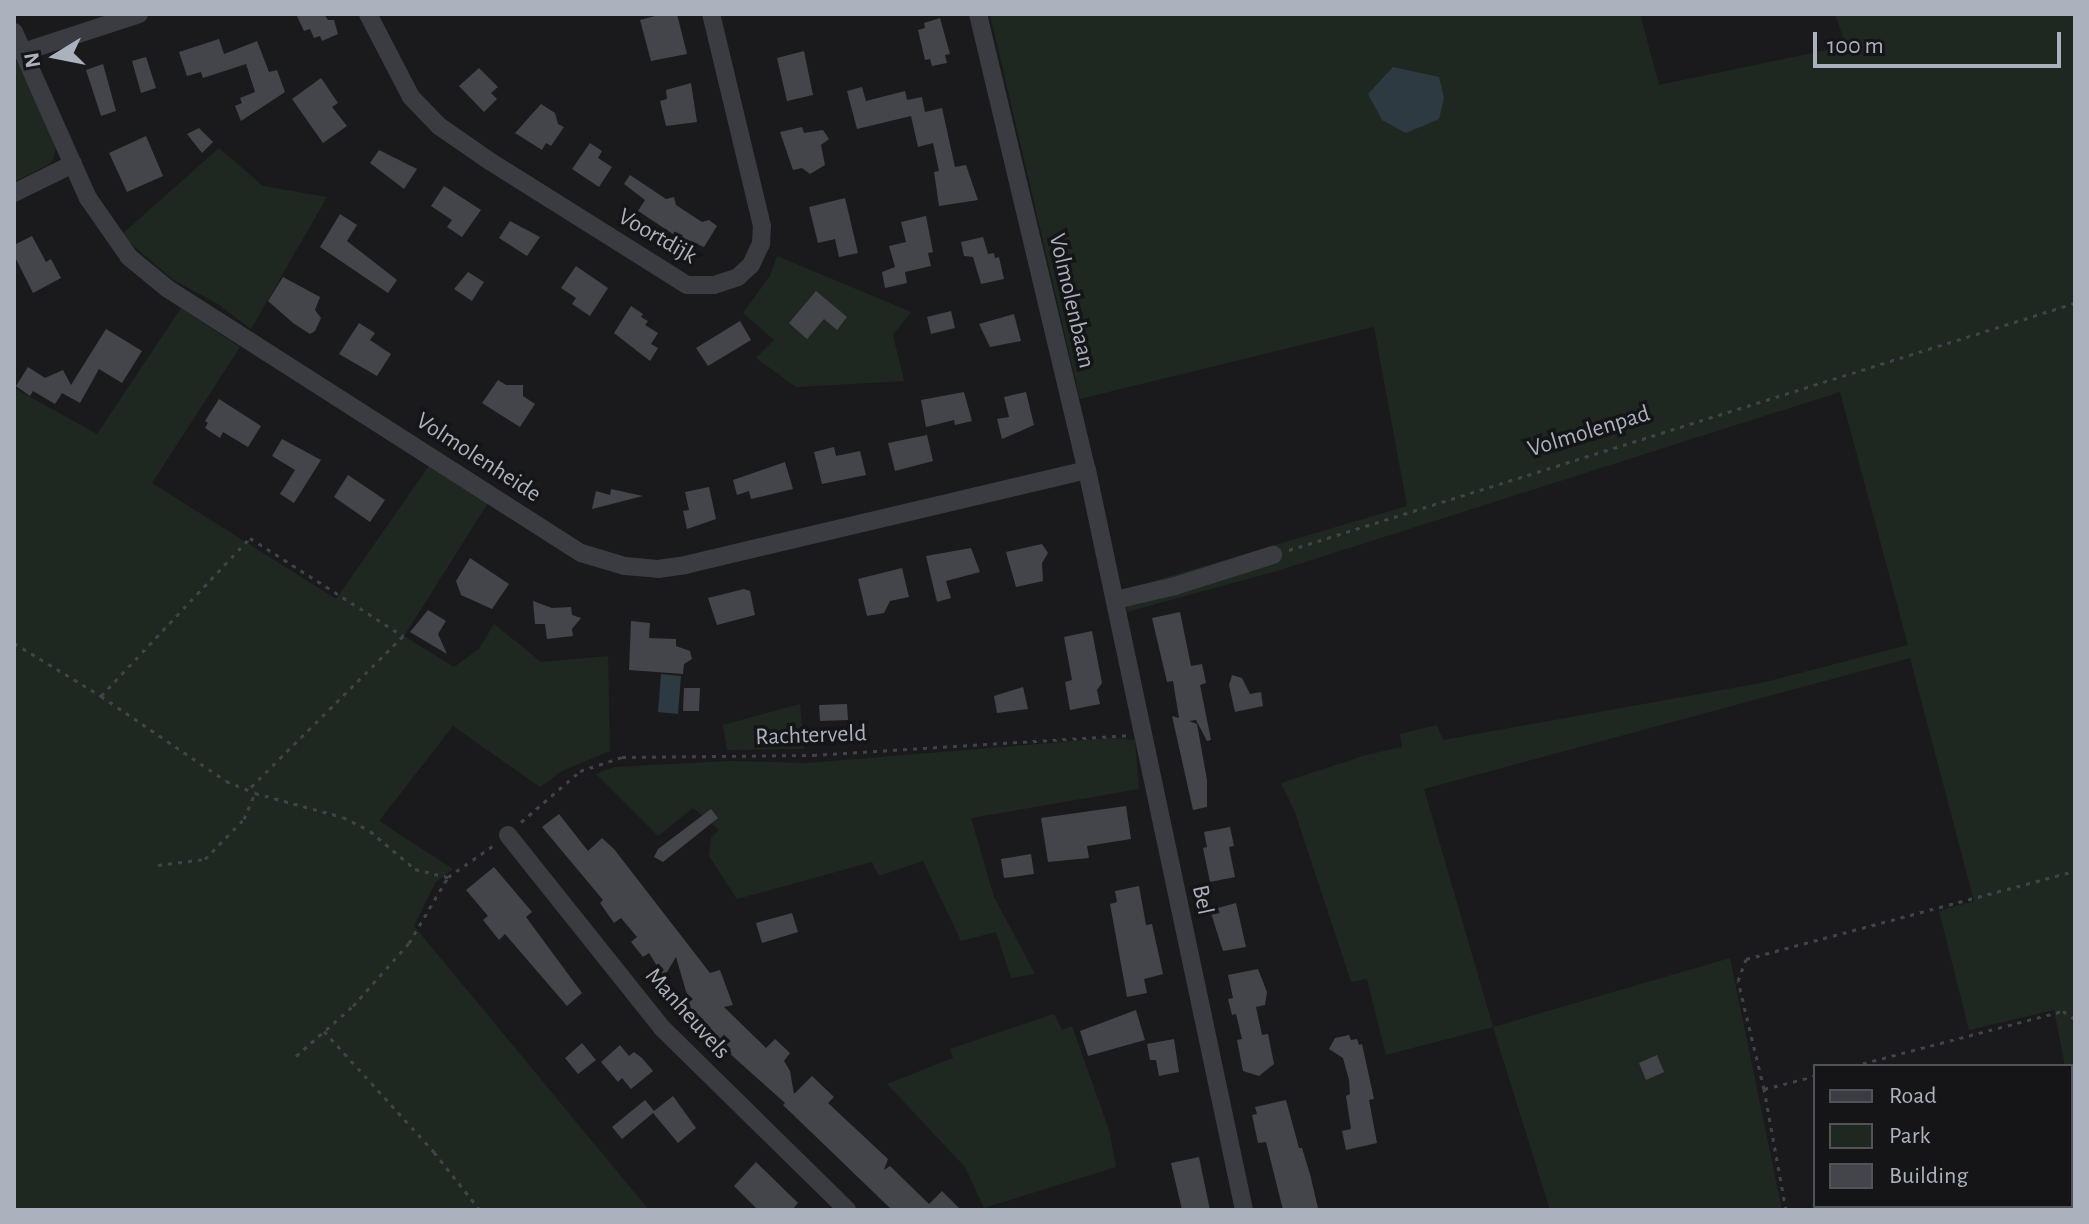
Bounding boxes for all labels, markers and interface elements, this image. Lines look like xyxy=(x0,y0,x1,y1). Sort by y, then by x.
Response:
north arrow xyxy=(16,16,96,96)
scale bar xyxy=(1817,16,2065,66)
text: 100 m xyxy=(1827,34,1884,58)
text: N xyxy=(20,51,45,70)
street label: Voortdijk xyxy=(612,203,702,271)
street label: Volmolenbaan xyxy=(1042,231,1100,371)
street label: Volmolenpad xyxy=(1524,400,1654,464)
street label: Volmolenheide xyxy=(410,407,546,509)
street label: Rachterveld xyxy=(755,720,867,752)
street label: Bel xyxy=(1185,883,1219,917)
street label: Manheuvels xyxy=(638,962,736,1066)
legend xyxy=(1813,1064,2073,1208)
text: Road xyxy=(1889,1084,1937,1108)
text: Park xyxy=(1889,1124,1930,1148)
text: Building xyxy=(1889,1164,1968,1188)

